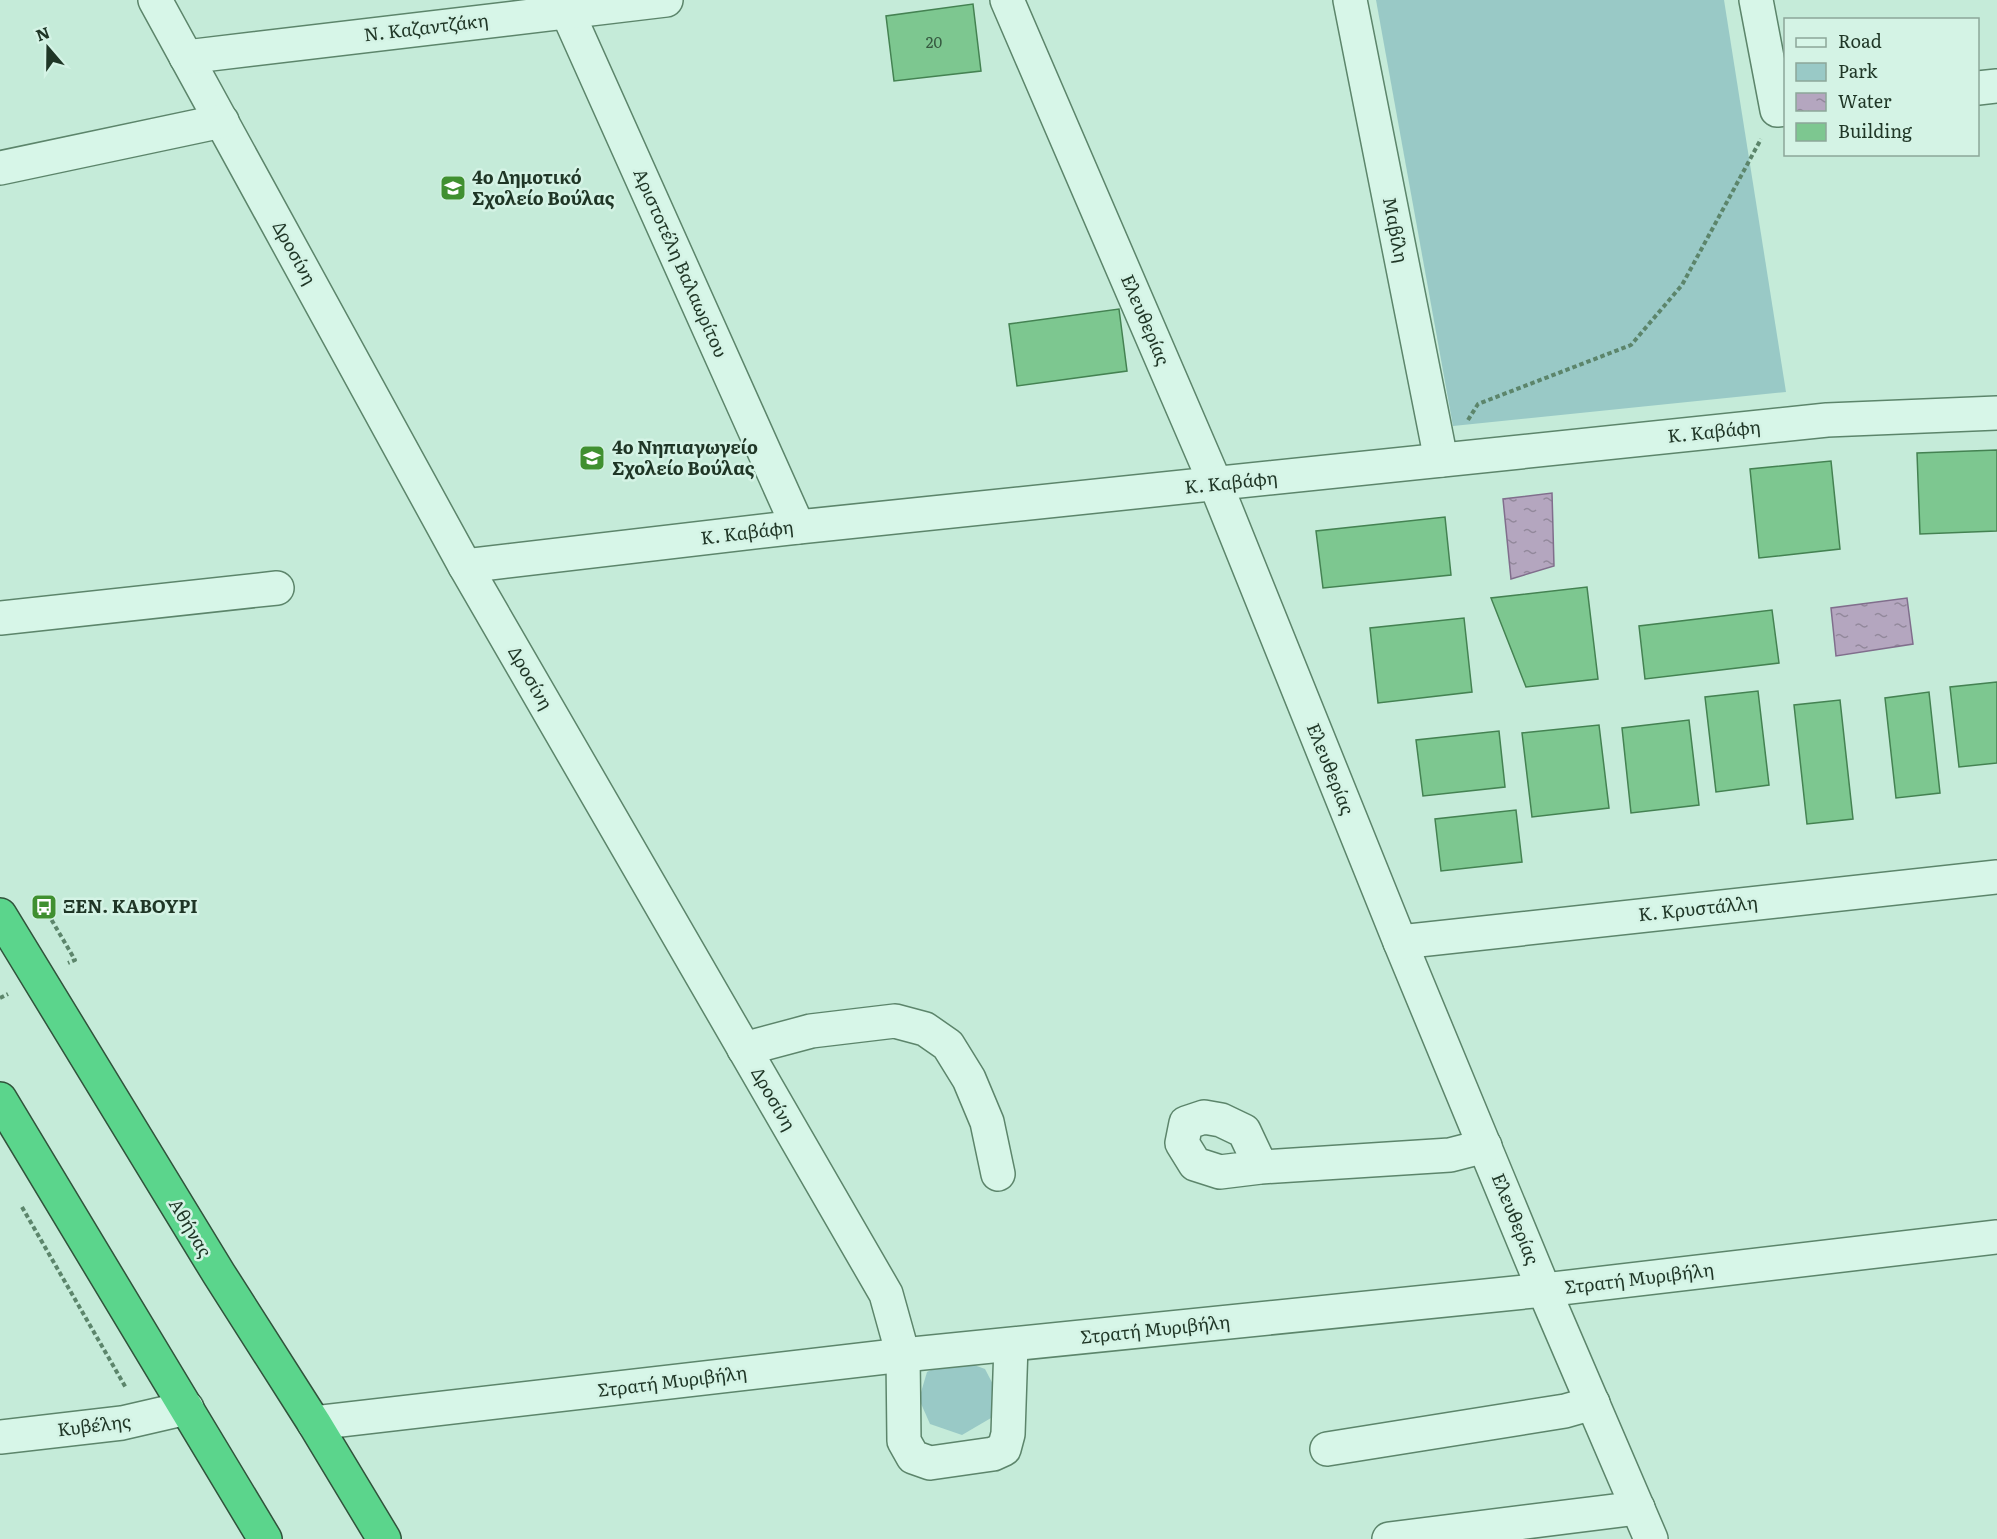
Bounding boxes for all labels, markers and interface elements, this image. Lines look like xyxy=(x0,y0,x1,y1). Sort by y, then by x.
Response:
street label: Ν. Καζαντζάκη xyxy=(362,5,490,48)
north arrow xyxy=(18,18,78,78)
legend xyxy=(1784,18,1979,156)
text: N xyxy=(32,19,53,47)
text: Road xyxy=(1838,27,1882,54)
house number: 20 xyxy=(926,30,942,53)
text: Park xyxy=(1838,57,1879,84)
text: Water xyxy=(1838,87,1892,114)
text: Building xyxy=(1838,117,1913,144)
place label: 4ο Δημοτικό Σχολείο Βούλας xyxy=(472,163,615,211)
street label: Αριστοτέλη Βαλαωρίτου xyxy=(627,164,735,361)
school or university icon: 4ο Δημοτικό Σχολείο Βούλας xyxy=(438,173,468,203)
street label: Μαβίλη xyxy=(1377,195,1416,265)
street label: Δροσίνη xyxy=(267,215,324,289)
street label: Ελευθερίας xyxy=(1115,270,1178,369)
street label: Κ. Καβάφη xyxy=(1666,412,1762,449)
place label: 4ο Νηπιαγωγείο Σχολείο Βούλας xyxy=(612,433,758,481)
school or university icon: 4ο Νηπιαγωγείο Σχολείο Βούλας xyxy=(577,443,607,473)
street label: Κ. Καβάφη xyxy=(1183,463,1279,500)
street label: Κ. Καβάφη xyxy=(699,512,795,551)
street label: Δροσίνη xyxy=(502,641,560,714)
street label: Ελευθερίας xyxy=(1301,719,1362,818)
street label: Κ. Κρυστάλλη xyxy=(1637,888,1759,927)
bus stop icon: ΞΕΝ. ΚΑΒΟΥΡΙ xyxy=(29,892,59,922)
place label: ΞΕΝ. ΚΑΒΟΥΡΙ xyxy=(63,892,198,919)
street label: Δροσίνη xyxy=(745,1062,803,1135)
street label: Ελευθερίας xyxy=(1486,1169,1547,1268)
street label: Αθήνας xyxy=(163,1193,219,1262)
street label: Στρατή Μυριβήλη xyxy=(1563,1255,1715,1300)
street label: Στρατή Μυριβήλη xyxy=(1079,1307,1231,1350)
street label: Στρατή Μυριβήλη xyxy=(596,1358,748,1403)
street label: Κυβέλης xyxy=(56,1407,132,1442)

